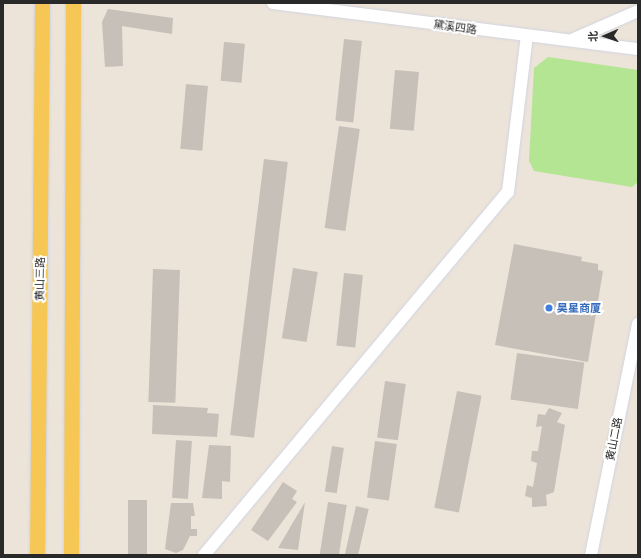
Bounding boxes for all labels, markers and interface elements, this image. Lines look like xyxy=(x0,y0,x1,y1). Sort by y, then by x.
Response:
north arrow xyxy=(585,16,625,56)
street label: 黛溪四路 xyxy=(432,17,478,37)
text: 北 xyxy=(586,31,600,42)
street label: 黄山三路 xyxy=(33,257,47,301)
place label: 昊星商厦 xyxy=(557,301,601,315)
marker: 昊星商厦 xyxy=(544,303,554,313)
street label: 黄山二路 xyxy=(603,416,625,462)

